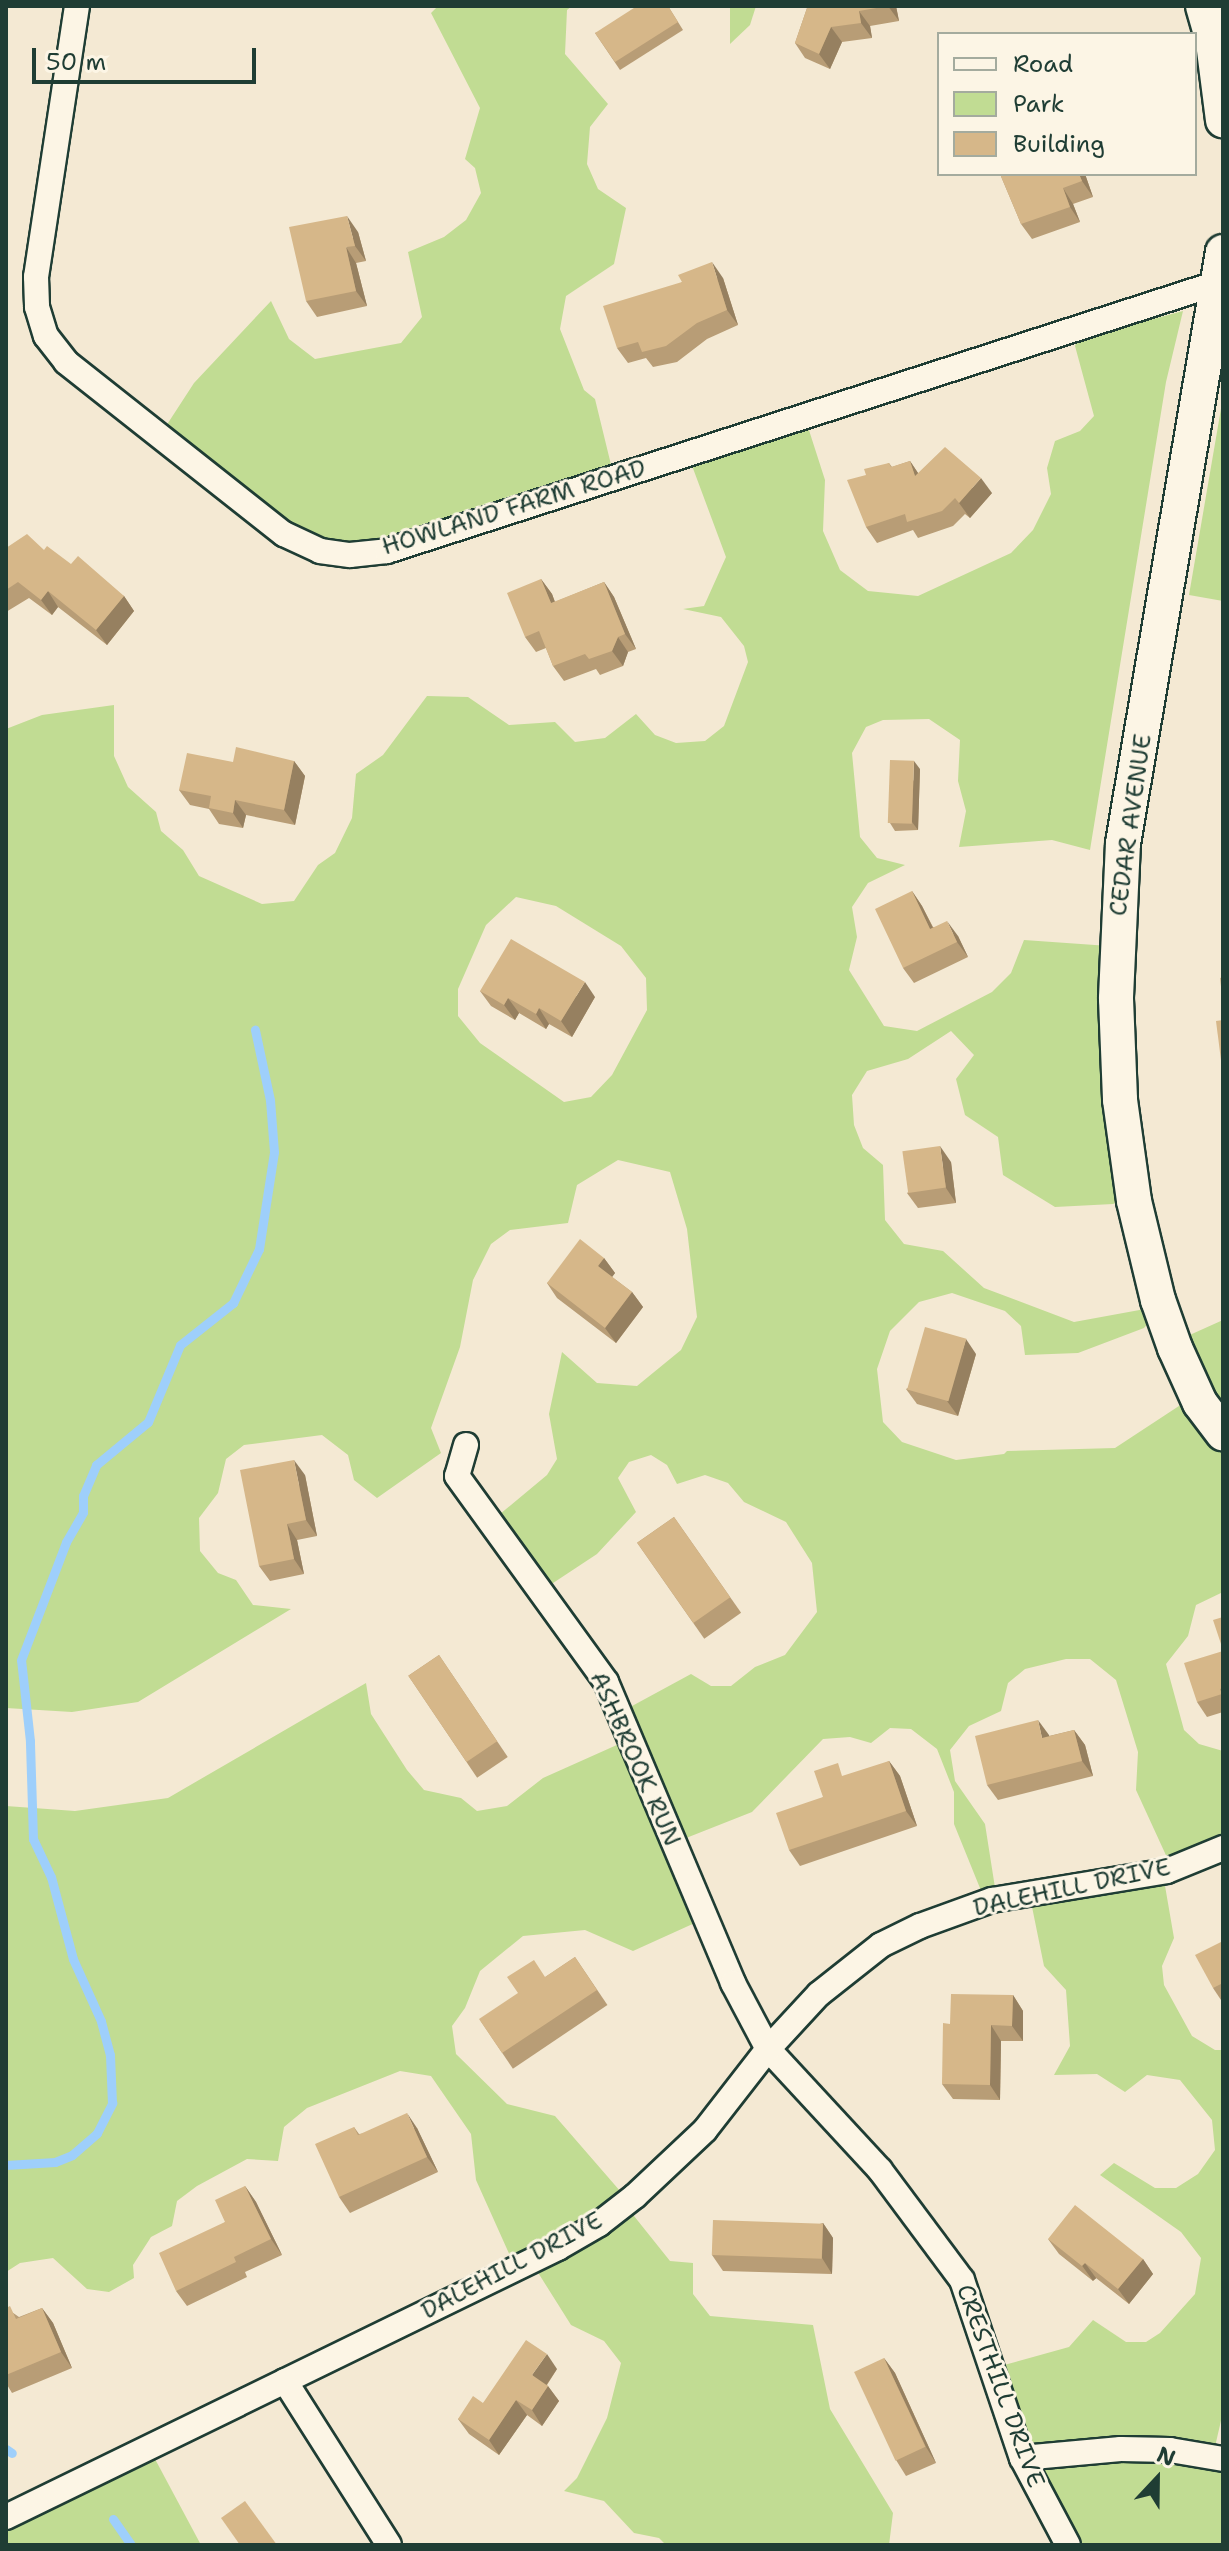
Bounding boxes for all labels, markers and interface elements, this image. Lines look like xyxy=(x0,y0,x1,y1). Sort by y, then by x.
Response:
scale bar xyxy=(36,32,260,82)
legend xyxy=(937,32,1197,176)
text: 50 m xyxy=(46,46,106,78)
text: Road xyxy=(1013,48,1073,80)
text: Park xyxy=(1013,88,1065,120)
text: Building xyxy=(1013,128,1105,160)
street label: HOWLAND FARM ROAD xyxy=(379,454,649,562)
street label: CEDAR AVENUE xyxy=(1104,732,1158,918)
street label: ASHBROOK RUN xyxy=(584,1667,686,1851)
street label: DALEHILL DRIVE xyxy=(971,1853,1173,1923)
street label: DALEHILL DRIVE xyxy=(417,2206,607,2326)
street label: CRESTHILL DRIVE xyxy=(950,2281,1050,2491)
north arrow xyxy=(1117,2439,1197,2519)
text: N xyxy=(1153,2440,1180,2473)

